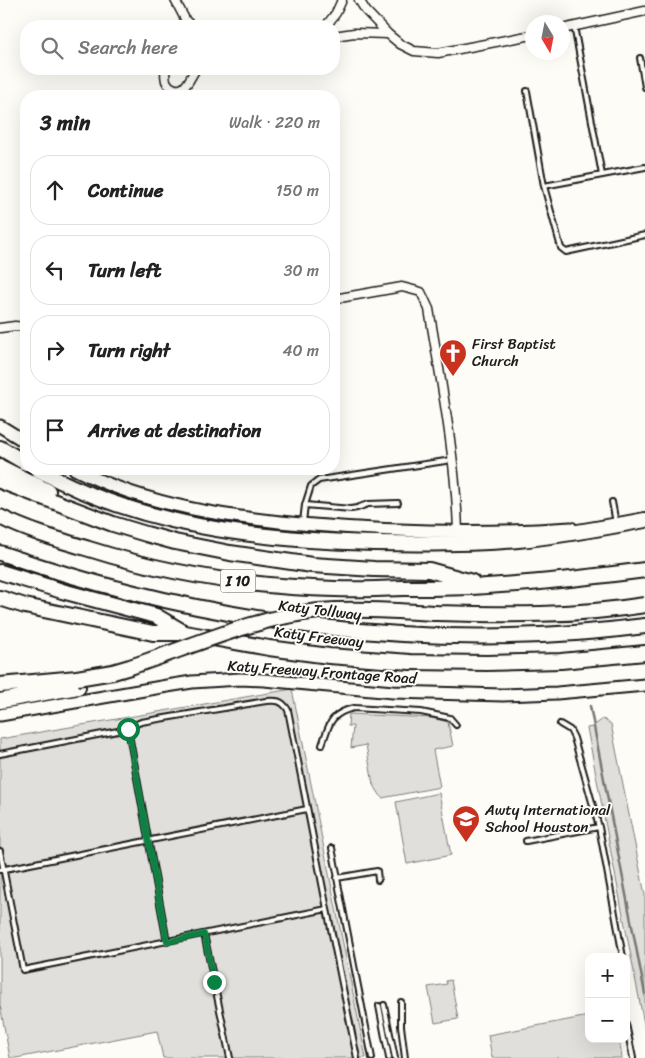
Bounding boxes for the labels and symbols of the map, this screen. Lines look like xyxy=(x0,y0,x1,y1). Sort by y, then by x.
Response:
north arrow xyxy=(525,15,570,60)
place label: First Baptist Church xyxy=(472,331,556,374)
church icon: First Baptist Church xyxy=(438,338,468,377)
road number: I 10 xyxy=(220,570,256,592)
street label: Katy Tollway xyxy=(277,592,363,628)
street label: Katy Freeway xyxy=(273,619,365,655)
street label: Katy Freeway Frontage Road xyxy=(227,652,418,692)
route start xyxy=(117,718,140,741)
place label: Awty International School Houston xyxy=(484,797,611,840)
school or university icon: Awty International School Houston xyxy=(451,804,481,843)
route end xyxy=(203,971,226,994)

